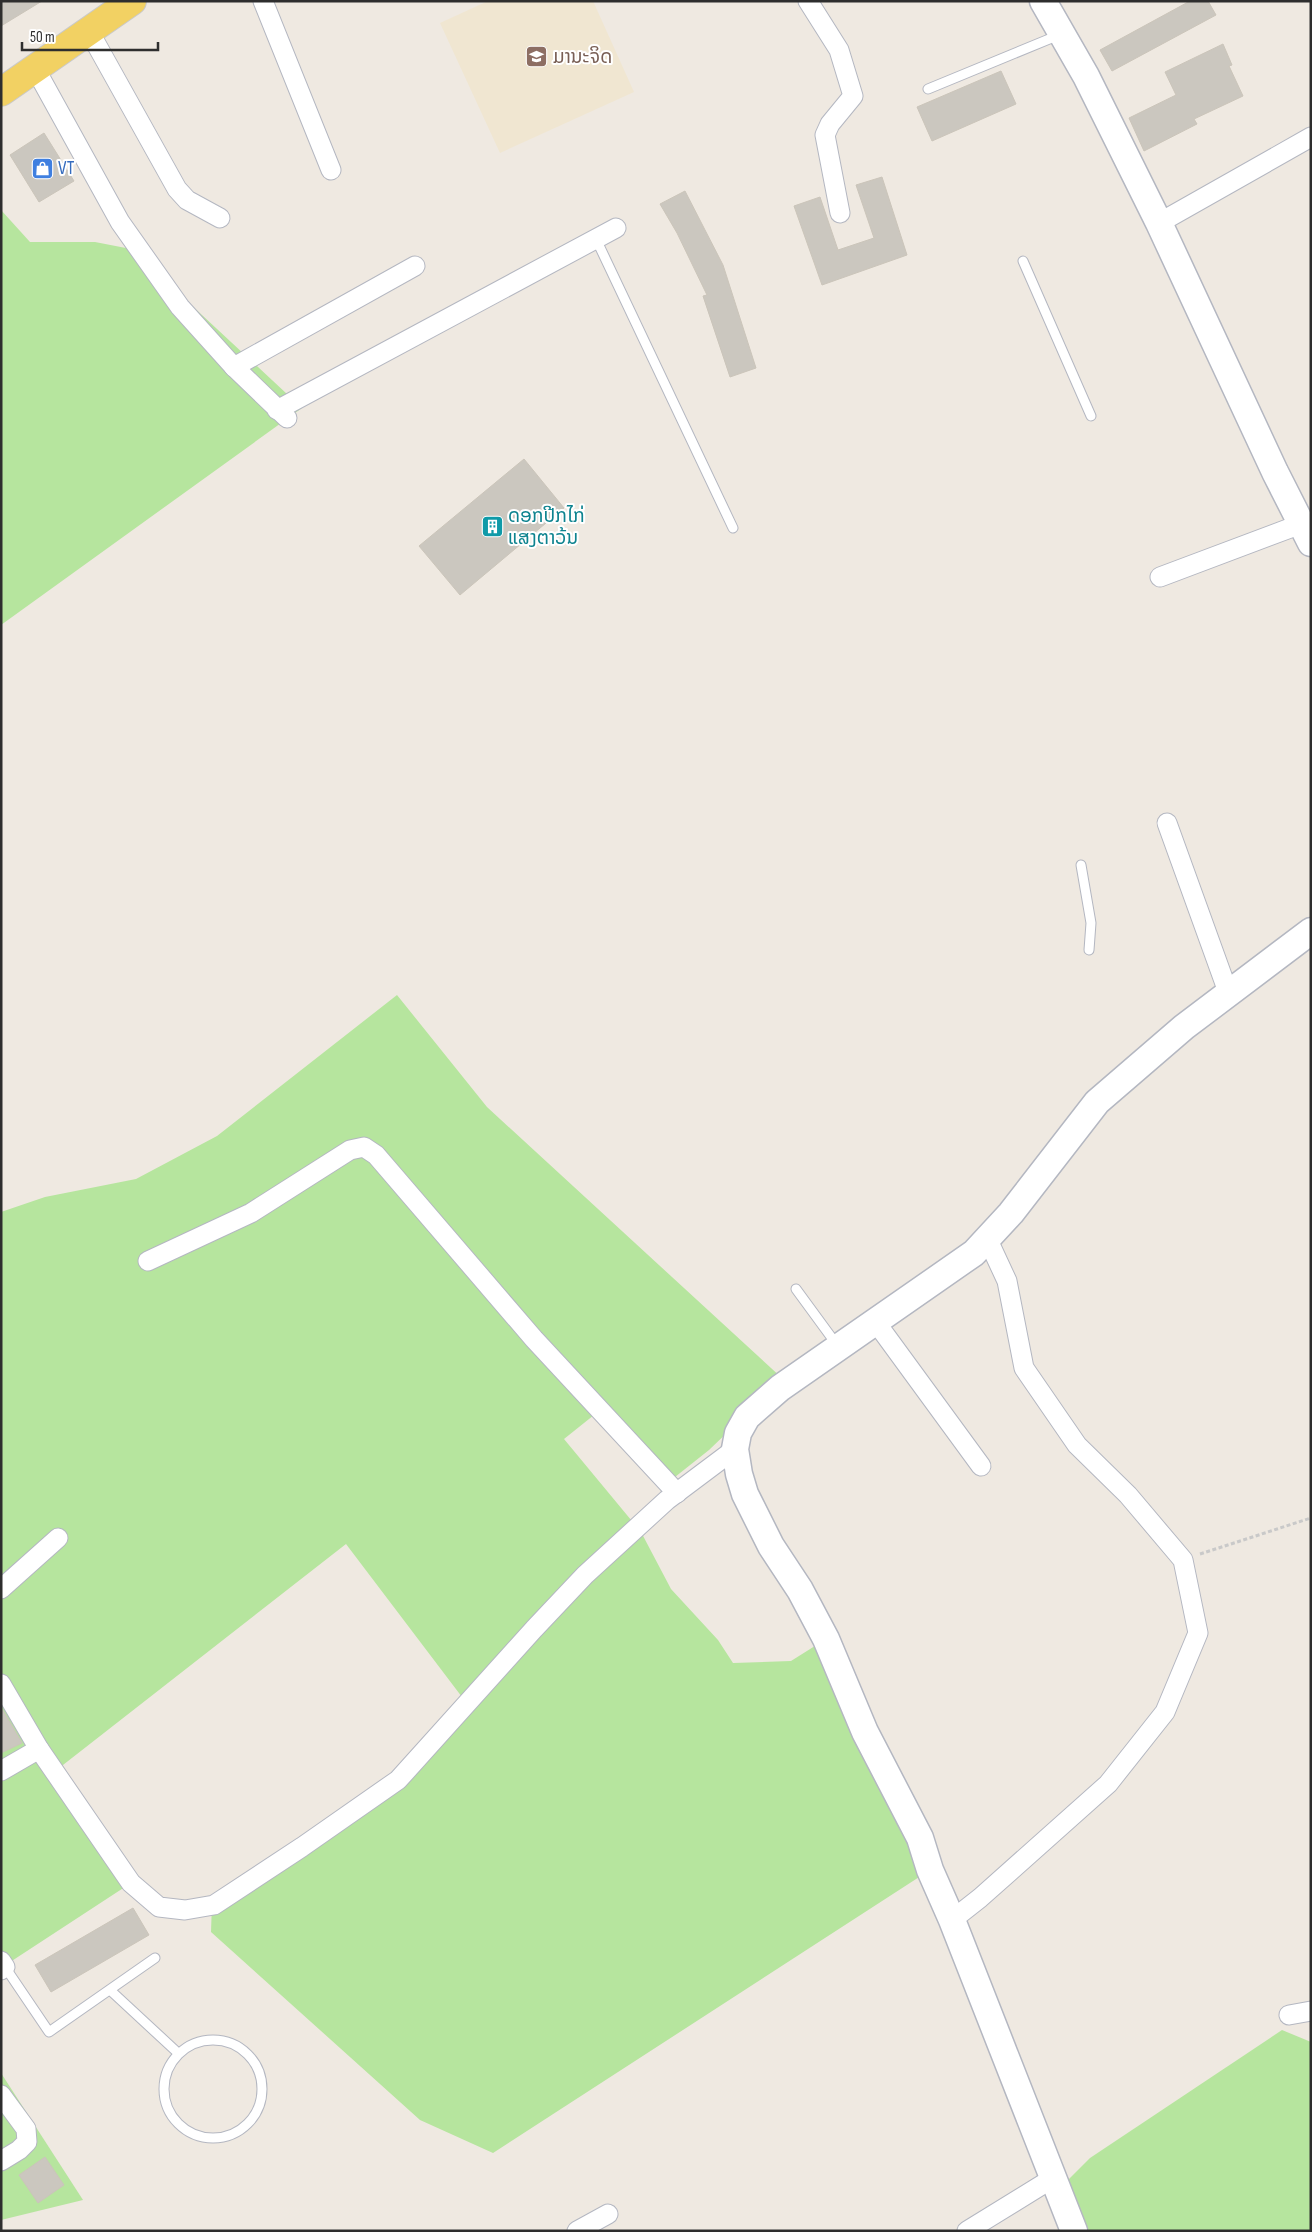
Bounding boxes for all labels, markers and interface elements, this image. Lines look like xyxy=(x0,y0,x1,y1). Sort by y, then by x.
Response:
scale bar xyxy=(22,20,159,52)
text: 50 m xyxy=(30,28,55,47)
school or university icon: ມານະຈິດ xyxy=(525,45,549,69)
place label: ມານະຈິດ xyxy=(553,45,612,69)
shop icon: VT xyxy=(30,156,54,180)
place label: VT xyxy=(58,157,75,180)
place label: ດອກປີກໄກ່ ແສງຕາວ້ນ xyxy=(508,505,585,550)
building icon: ດອກປີກໄກ່ ແສງຕາວ້ນ xyxy=(480,515,504,539)

